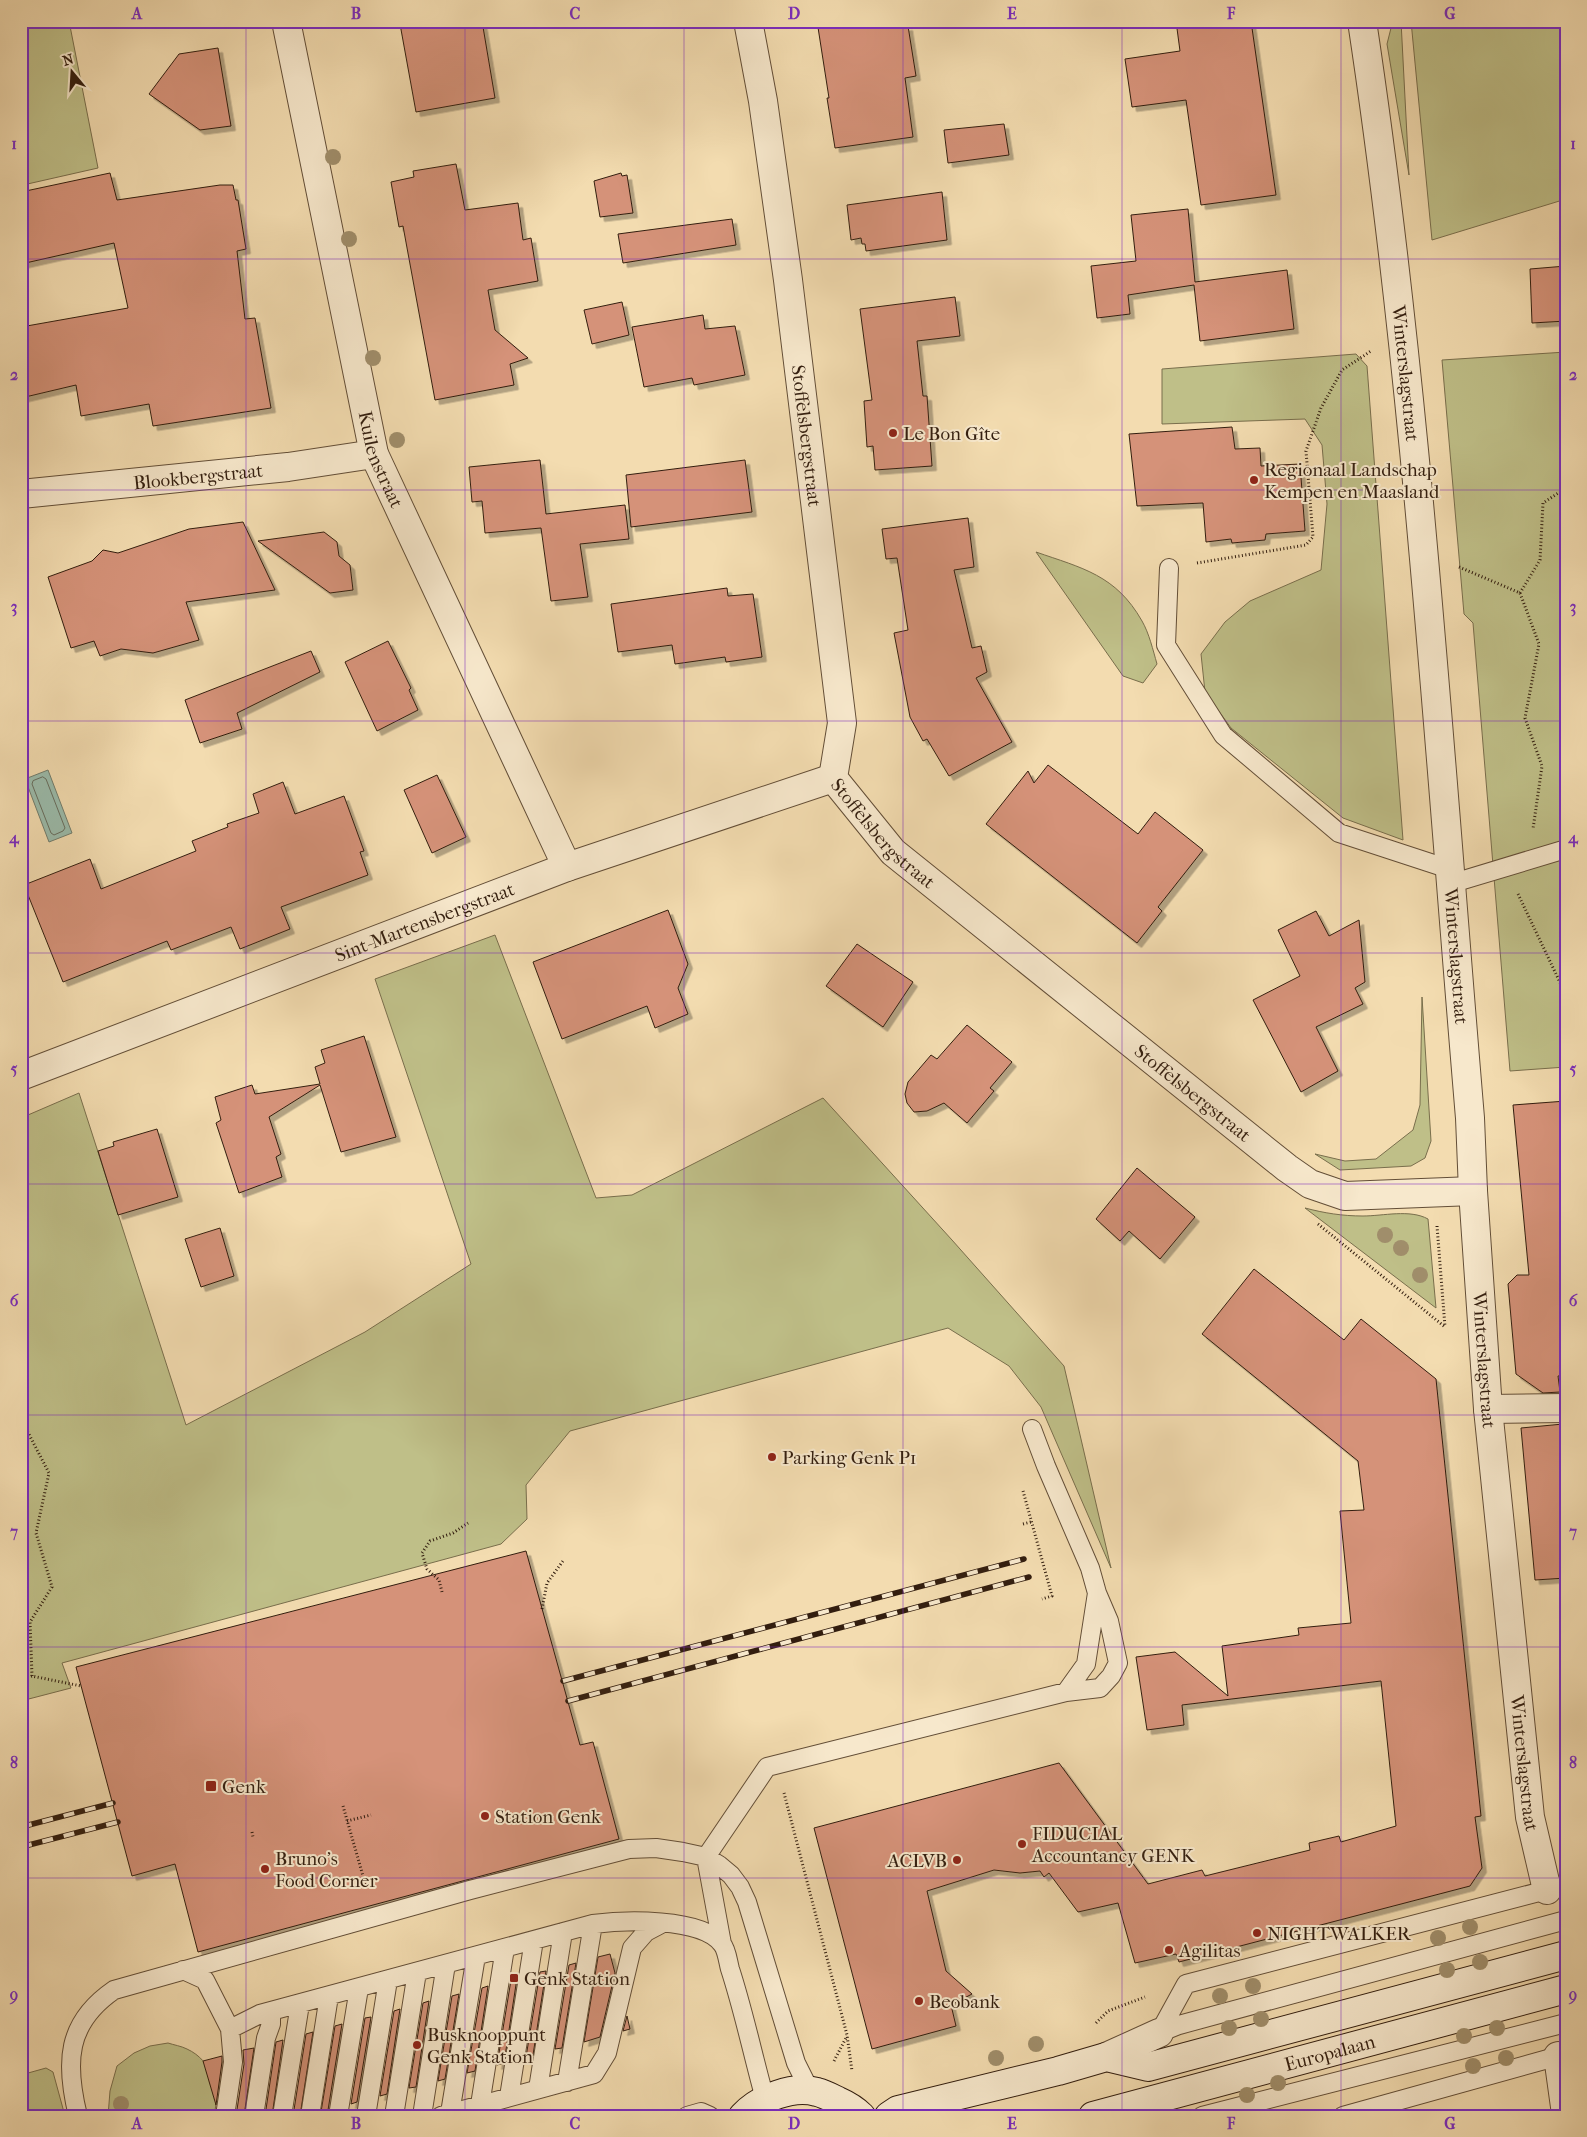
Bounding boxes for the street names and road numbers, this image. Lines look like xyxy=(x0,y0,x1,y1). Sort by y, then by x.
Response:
street label: Winterslagstraat xyxy=(1387,303,1423,443)
street label: Stoffelsbergstraat xyxy=(786,364,826,508)
street label: Kuilenstraat xyxy=(354,409,408,512)
street label: Blookbergstraat xyxy=(132,460,264,495)
street label: Stoffelsbergstraat xyxy=(826,774,939,893)
street label: Sint-Martensbergstraat xyxy=(332,878,518,967)
street label: Winterslagstraat xyxy=(1439,886,1472,1025)
street label: Stoffelsbergstraat xyxy=(1130,1040,1255,1147)
street label: Winterslagstraat xyxy=(1468,1290,1500,1430)
street label: Winterslagstraat xyxy=(1505,1693,1543,1834)
street label: Europalaan xyxy=(1282,2031,1378,2076)

